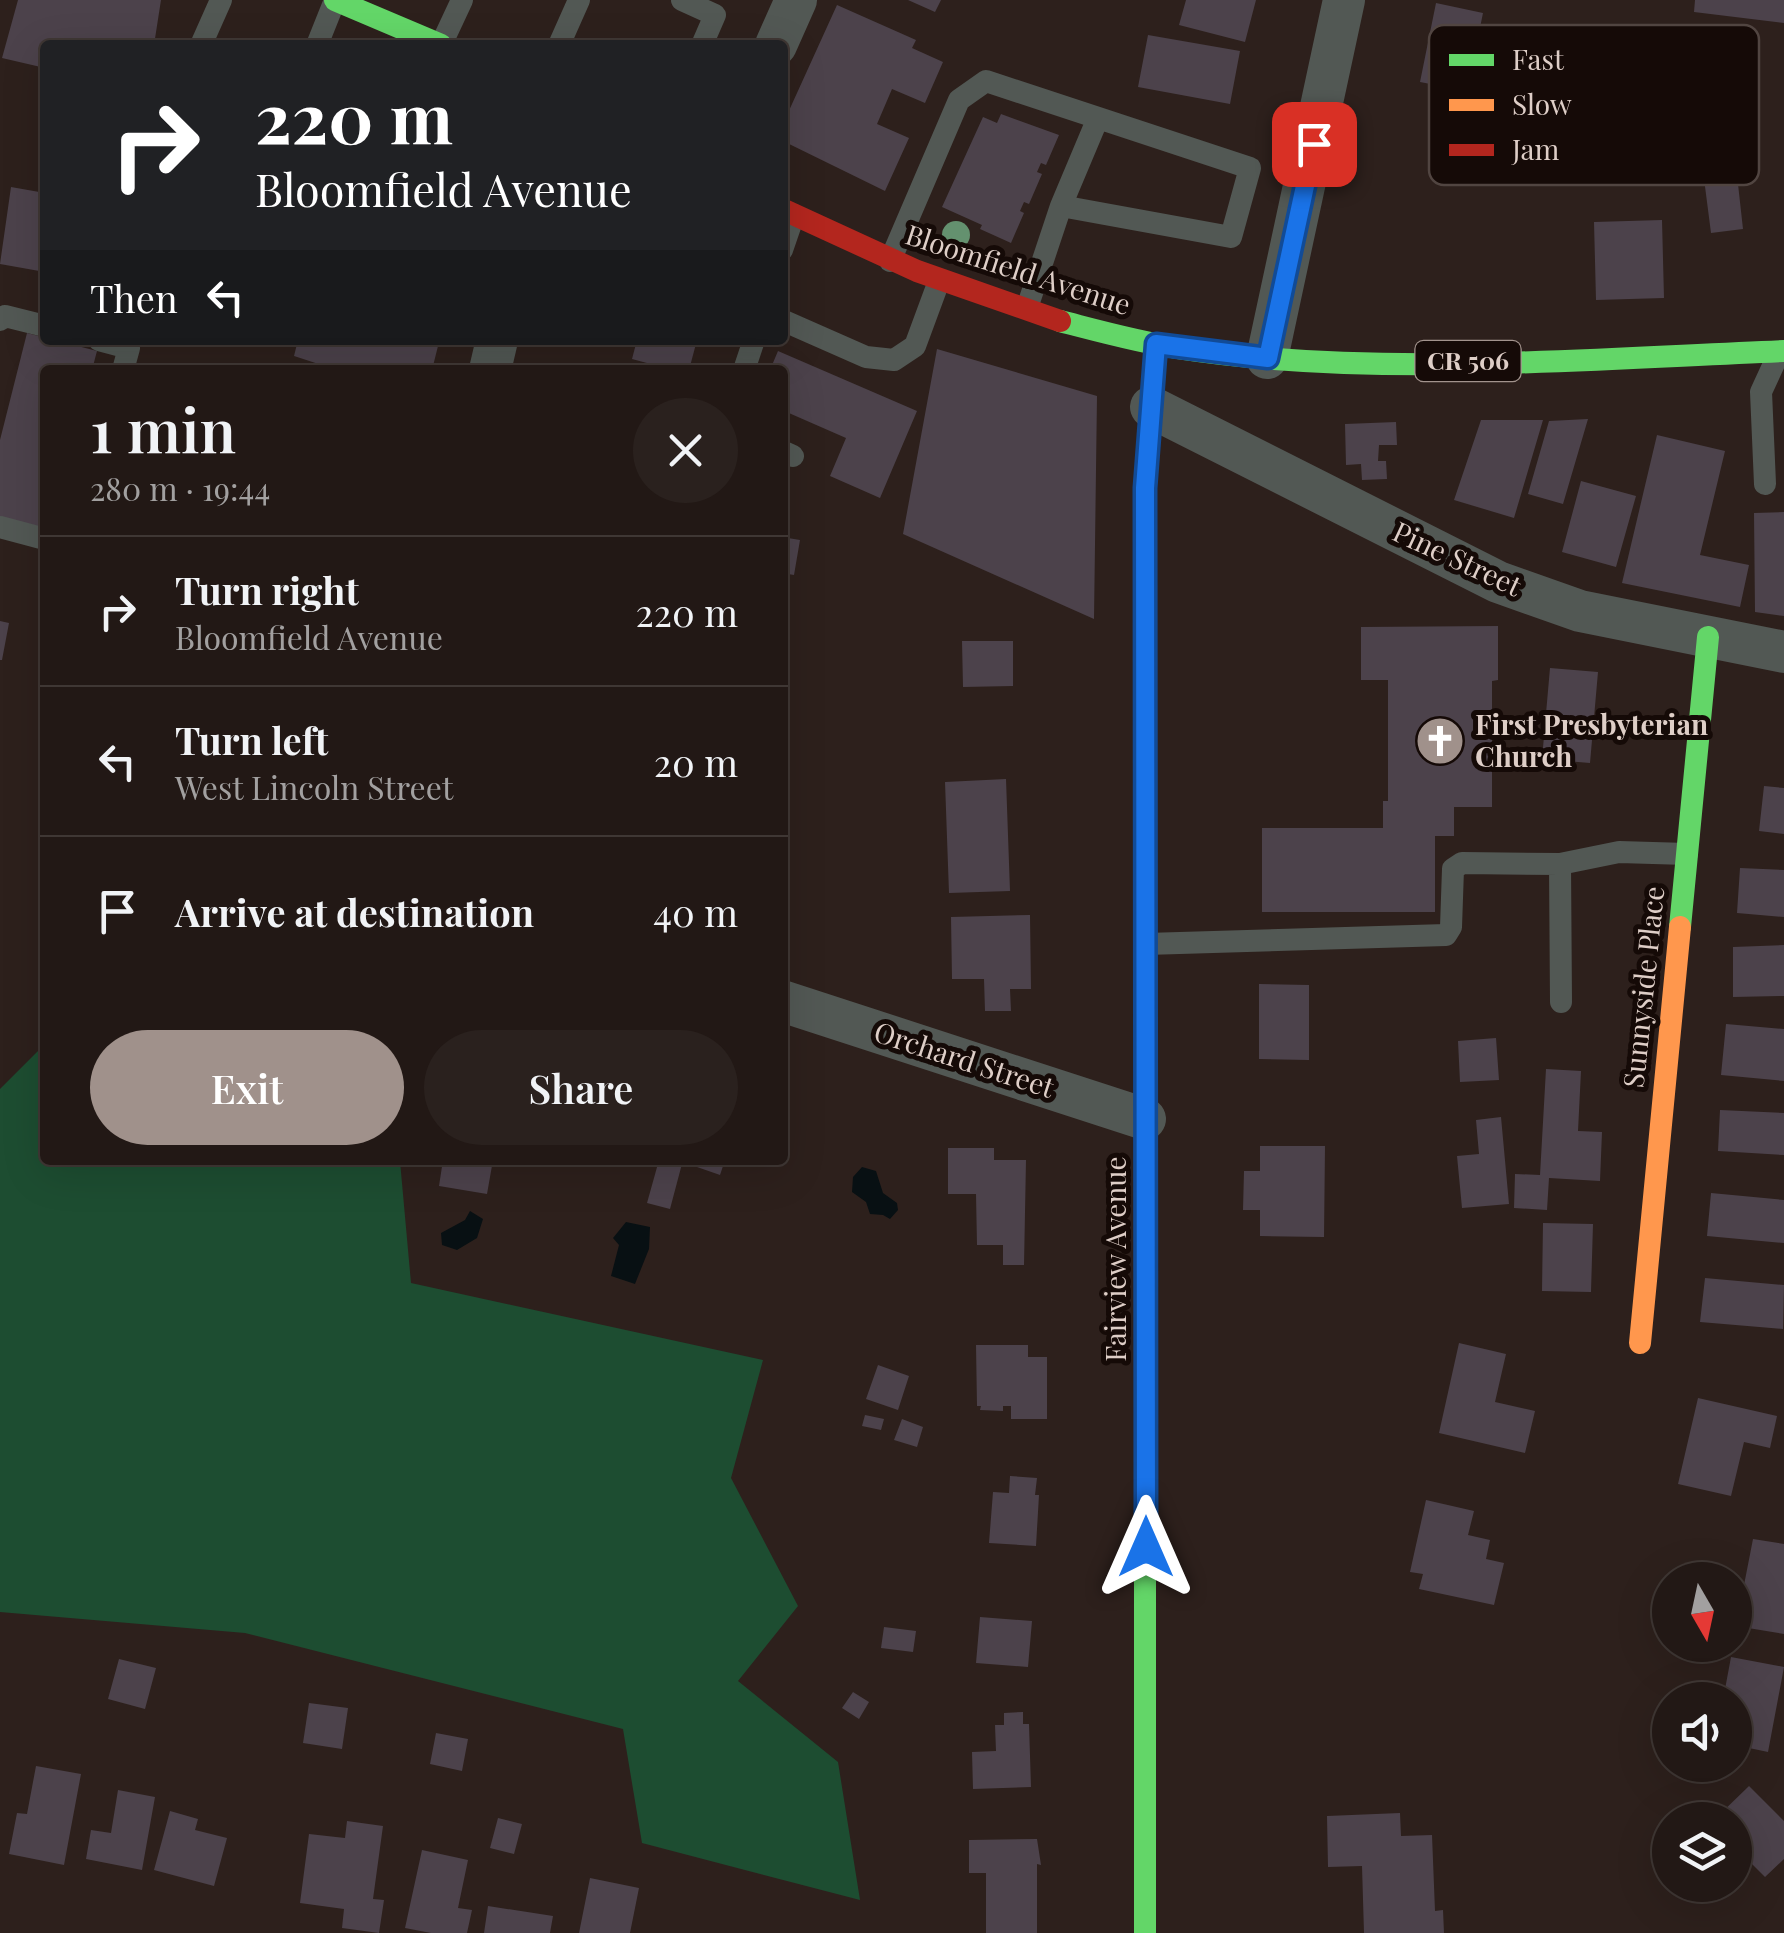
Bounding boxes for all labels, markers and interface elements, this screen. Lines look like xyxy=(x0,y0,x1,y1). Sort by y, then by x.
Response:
legend xyxy=(1429,25,1759,185)
text: Fast xyxy=(1512,40,1565,77)
text: 220 m xyxy=(255,68,453,162)
icon: right xyxy=(90,80,220,210)
text: Slow xyxy=(1512,85,1572,122)
pin xyxy=(1272,102,1357,187)
icon: arrive xyxy=(1287,117,1342,172)
text: Jam xyxy=(1511,130,1559,167)
text: Bloomfield Avenue xyxy=(255,158,632,218)
street label: Bloomfield Avenue xyxy=(901,215,1136,322)
icon: left xyxy=(198,270,253,325)
text: Then xyxy=(90,272,178,323)
road number: CR 506 xyxy=(1416,341,1520,381)
text: 1 min xyxy=(90,388,236,468)
button: close xyxy=(633,398,738,503)
text: 280 m · 19:44 xyxy=(90,466,270,509)
street label: Pine Street xyxy=(1387,512,1529,604)
text: Turn right xyxy=(175,564,359,615)
icon: right xyxy=(90,584,145,639)
text: 220 m xyxy=(636,586,738,637)
text: Bloomfield Avenue xyxy=(175,615,443,658)
place label: First Presbyterian Church xyxy=(1475,705,1708,774)
text: Turn left xyxy=(175,714,328,765)
church icon: First Presbyterian Church xyxy=(1414,715,1466,767)
icon: left xyxy=(90,734,145,789)
text: 20 m xyxy=(654,736,738,787)
text: West Lincoln Street xyxy=(175,765,453,808)
icon: arrive xyxy=(90,884,145,939)
street label: Sunnyside Place xyxy=(1614,884,1671,1089)
text: Arrive at destination xyxy=(175,886,534,937)
text: 40 m xyxy=(653,886,738,937)
street label: Orchard Street xyxy=(870,1012,1060,1105)
button: Exit xyxy=(90,1030,404,1145)
button: Share xyxy=(424,1030,738,1145)
street label: Fairview Avenue xyxy=(1096,1156,1133,1362)
position arrow xyxy=(1094,1495,1198,1599)
north arrow xyxy=(1652,1562,1752,1662)
map controls xyxy=(1652,1562,1752,1902)
button: sound xyxy=(1652,1682,1752,1782)
button: layers xyxy=(1652,1802,1752,1902)

